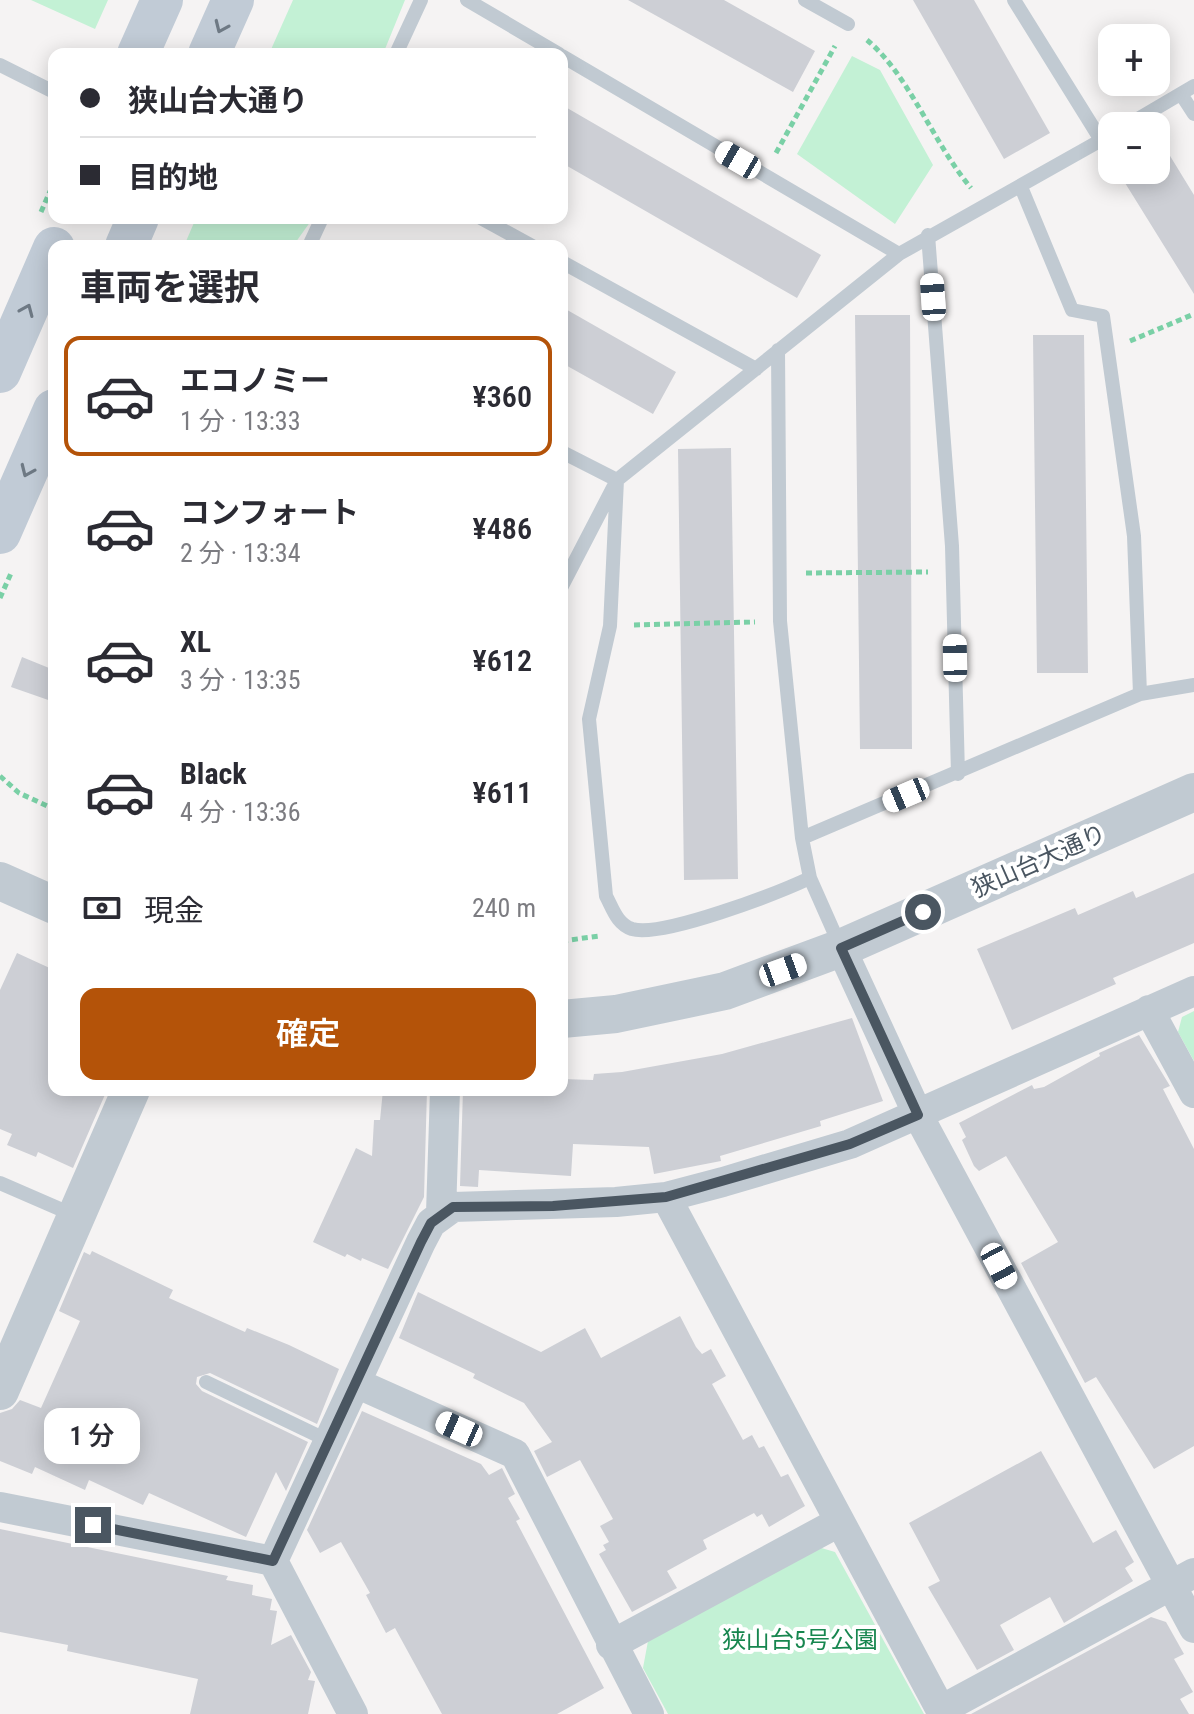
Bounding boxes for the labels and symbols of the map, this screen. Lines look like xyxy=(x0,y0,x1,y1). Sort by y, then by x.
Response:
one-way arrow xyxy=(215,19,231,33)
car xyxy=(711,138,765,182)
car xyxy=(919,272,947,322)
one-way arrow xyxy=(17,304,33,318)
one-way arrow xyxy=(21,463,37,478)
car xyxy=(943,634,967,682)
car xyxy=(879,775,933,815)
street label: 狭山台大通り xyxy=(968,819,1110,903)
route start xyxy=(905,894,941,930)
car xyxy=(756,951,810,989)
car xyxy=(977,1239,1021,1293)
car xyxy=(432,1408,486,1450)
callout: 1 分 xyxy=(45,1409,141,1465)
route end xyxy=(75,1507,111,1543)
park label: 狭山台5号公園 xyxy=(722,1626,878,1654)

